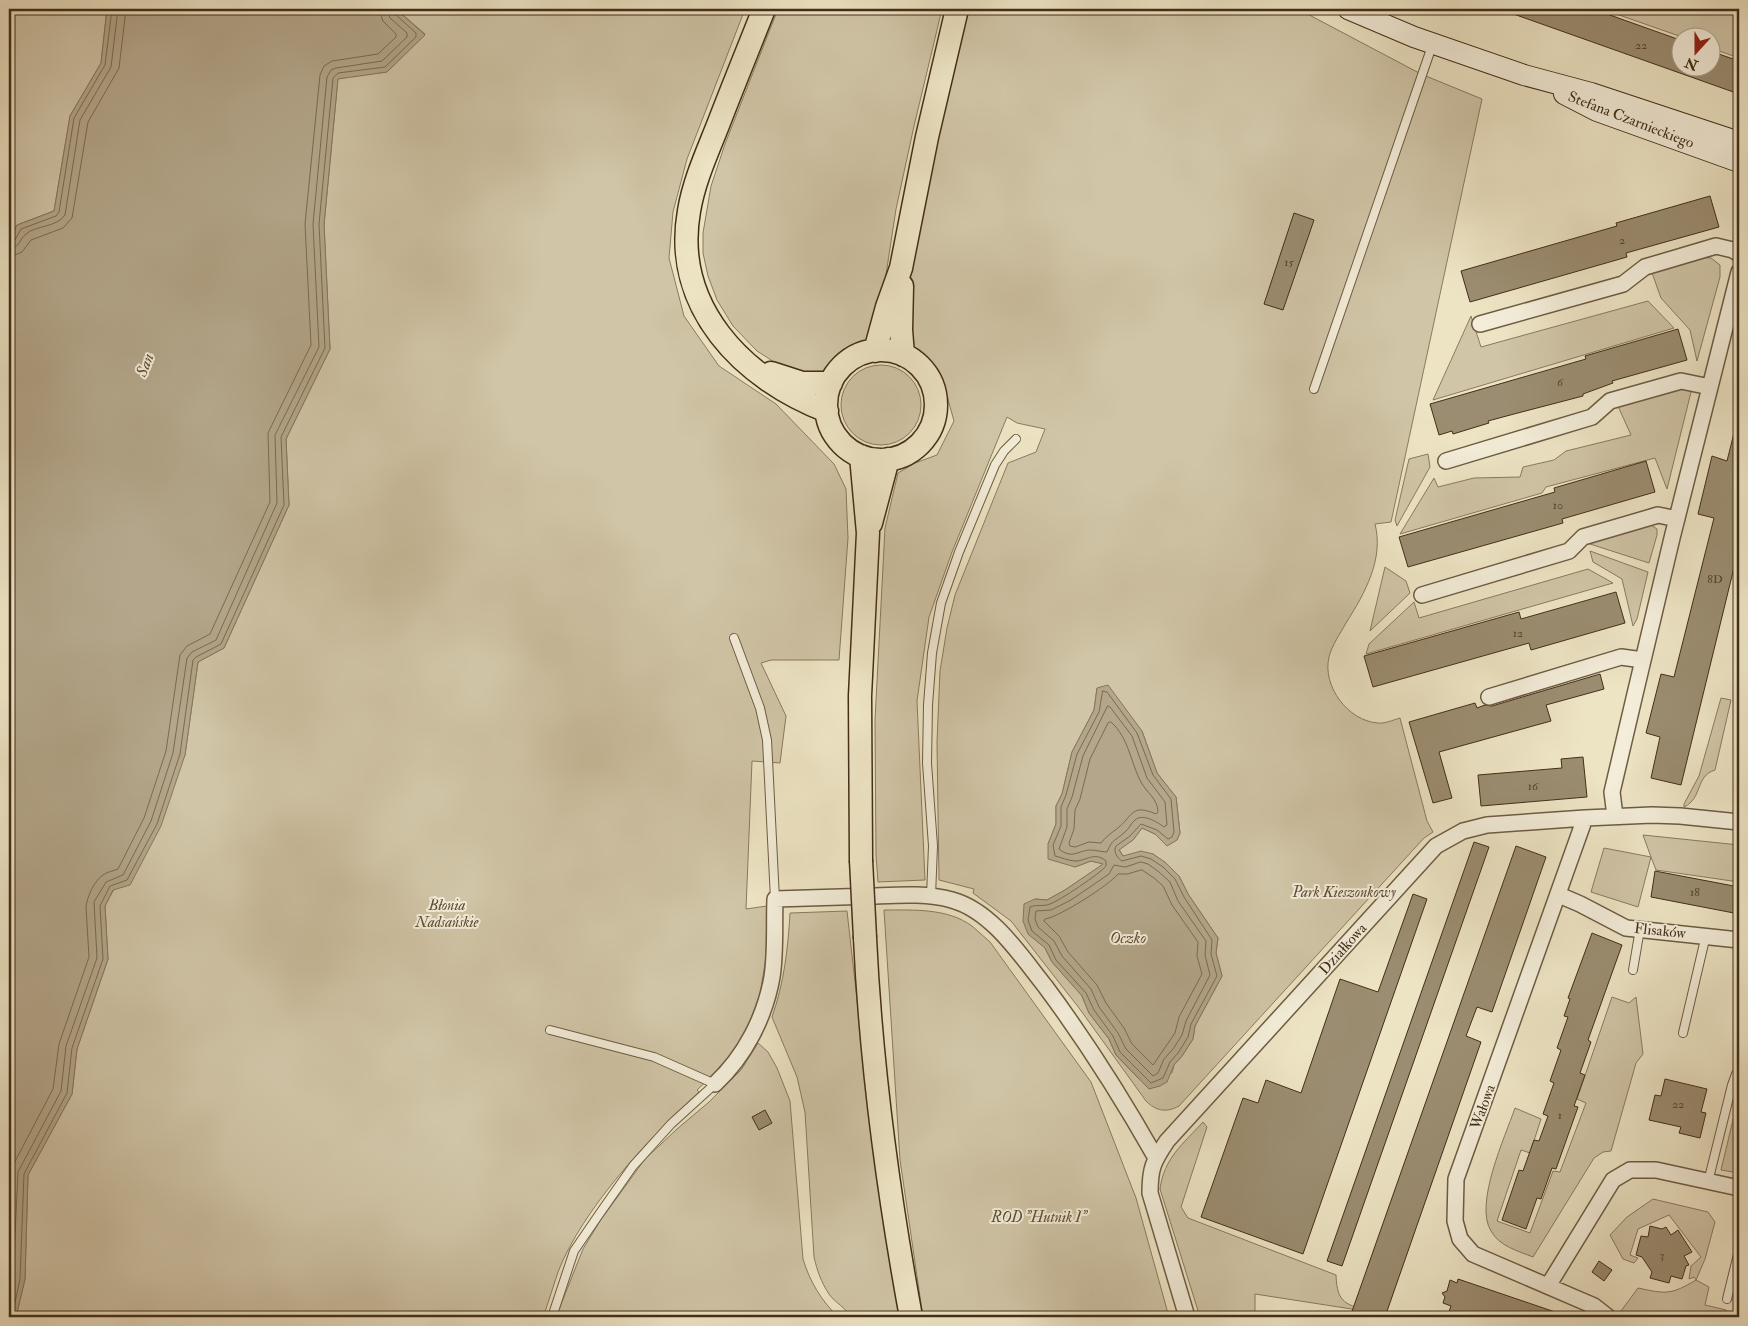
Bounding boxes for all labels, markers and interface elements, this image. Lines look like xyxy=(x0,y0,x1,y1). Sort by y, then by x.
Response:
north arrow xyxy=(1670,28,1720,78)
house number: 22 xyxy=(1635,38,1647,53)
text: N xyxy=(1682,53,1701,74)
street label: Stefana Czarnieckiego xyxy=(1565,87,1697,153)
house number: 2 xyxy=(1619,233,1625,248)
house number: 15 xyxy=(1284,255,1294,270)
water label: San xyxy=(131,350,159,380)
house number: 6 xyxy=(1557,375,1564,390)
house number: 10 xyxy=(1553,498,1563,513)
house number: 8D xyxy=(1707,572,1723,587)
house number: 12 xyxy=(1513,626,1523,641)
house number: 16 xyxy=(1528,779,1539,794)
park label: Park Kieszonkowy xyxy=(1291,883,1397,902)
house number: 18 xyxy=(1690,885,1700,900)
park label: Błonia Nadsańskie xyxy=(414,896,480,932)
street label: Działkowa xyxy=(1315,919,1372,979)
street label: Flisaków xyxy=(1633,919,1688,943)
water label: Oczko xyxy=(1110,928,1146,948)
street label: Wałowa xyxy=(1466,1081,1500,1133)
house number: 22 xyxy=(1672,1097,1684,1112)
house number: 1 xyxy=(1558,1108,1562,1123)
park label: ROD "Hutnik I" xyxy=(990,1208,1088,1227)
house number: 3 xyxy=(1660,1248,1664,1263)

